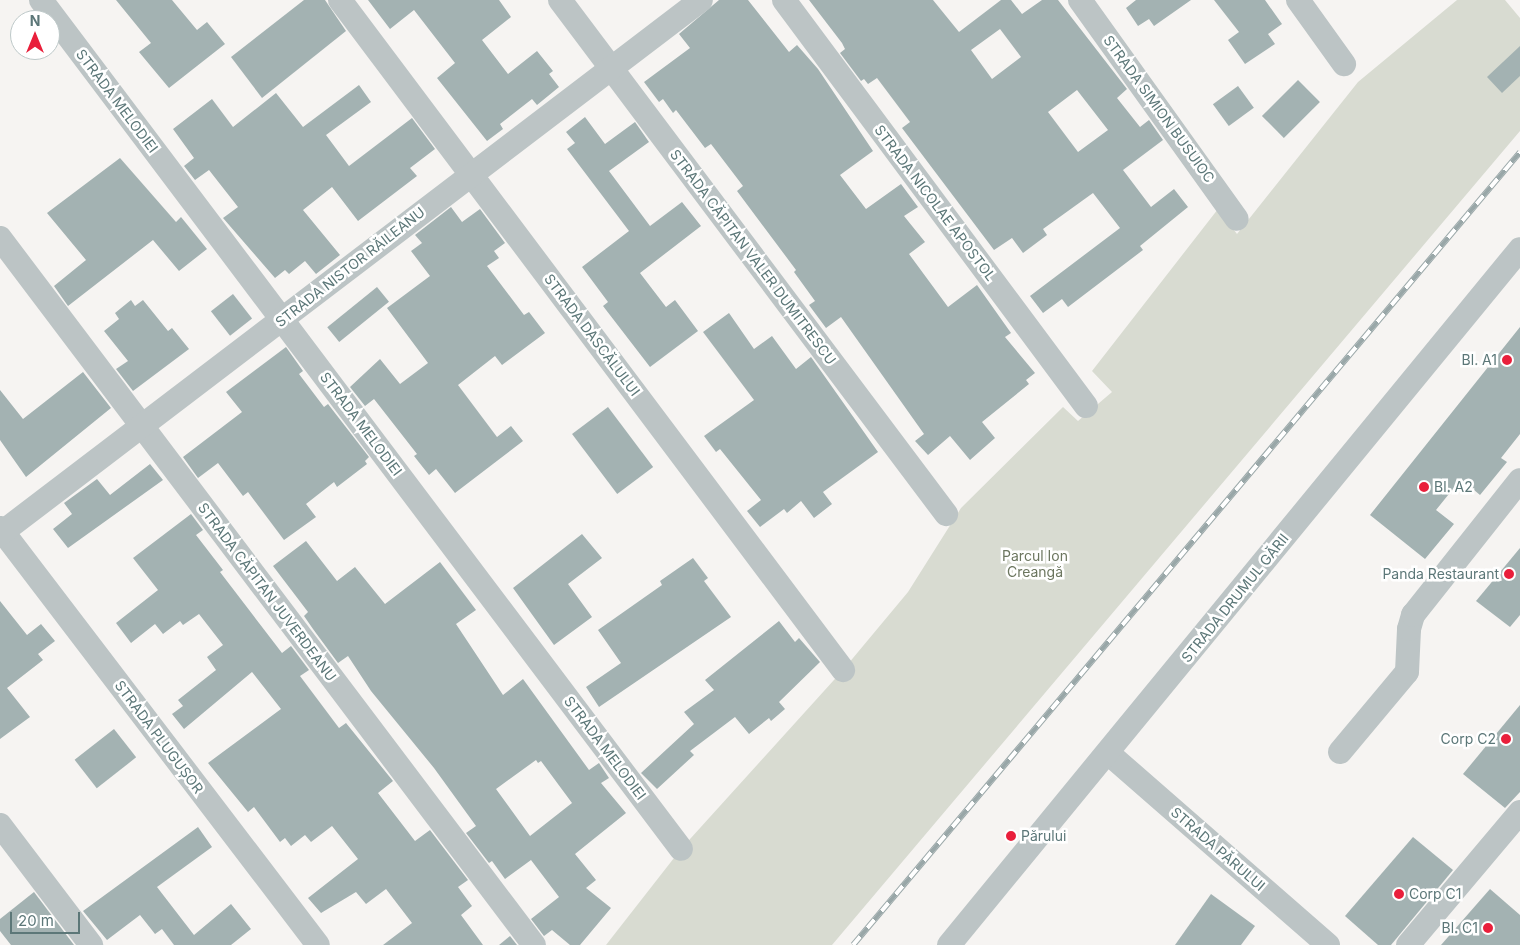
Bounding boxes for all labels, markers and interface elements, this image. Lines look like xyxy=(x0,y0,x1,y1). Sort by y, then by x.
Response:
north arrow xyxy=(10,10,60,60)
text: N xyxy=(30,12,40,29)
street label: STRADA SIMION BUSUIOC xyxy=(1100,32,1218,186)
street label: STRADA MELODIEI xyxy=(73,46,161,156)
street label: STRADA NICOLAE APOSTOL xyxy=(871,122,999,284)
street label: STRADA CĂPITAN VALER DUMITRESCU xyxy=(667,146,839,368)
street label: STRADA NISTOR RĂILEANU xyxy=(272,203,428,331)
street label: STRADA DASCĂLULUI xyxy=(541,271,643,399)
place label: Bl. A1 xyxy=(1462,352,1497,368)
marker: Bl. A1 xyxy=(1501,354,1513,366)
street label: STRADA MELODIEI xyxy=(317,369,405,479)
place label: Bl. A2 xyxy=(1434,479,1473,495)
marker: Bl. A2 xyxy=(1418,481,1430,493)
street label: STRADA CĂPITAN JUVERDEANU xyxy=(194,500,340,684)
street label: STRADA DRUMUL GĂRII xyxy=(1178,530,1292,666)
park label: Parcul Ion Creangă xyxy=(1002,548,1068,580)
place label: Panda Restaurant xyxy=(1382,566,1499,582)
marker: Panda Restaurant xyxy=(1503,568,1515,580)
street label: STRADA PLUGUȘOR xyxy=(111,677,207,797)
street label: STRADA MELODIEI xyxy=(561,693,649,803)
place label: Corp C2 xyxy=(1441,731,1496,747)
marker: Corp C2 xyxy=(1500,733,1512,745)
street label: STRADA PĂRULUI xyxy=(1168,804,1268,894)
place label: Părului xyxy=(1021,828,1066,844)
marker: Părului xyxy=(1005,830,1017,842)
place label: Corp C1 xyxy=(1409,886,1462,902)
marker: Corp C1 xyxy=(1393,888,1405,900)
scale bar xyxy=(12,902,82,934)
text: 20 m xyxy=(18,911,54,930)
place label: Bl. C1 xyxy=(1442,920,1478,936)
marker: Bl. C1 xyxy=(1482,922,1494,934)

